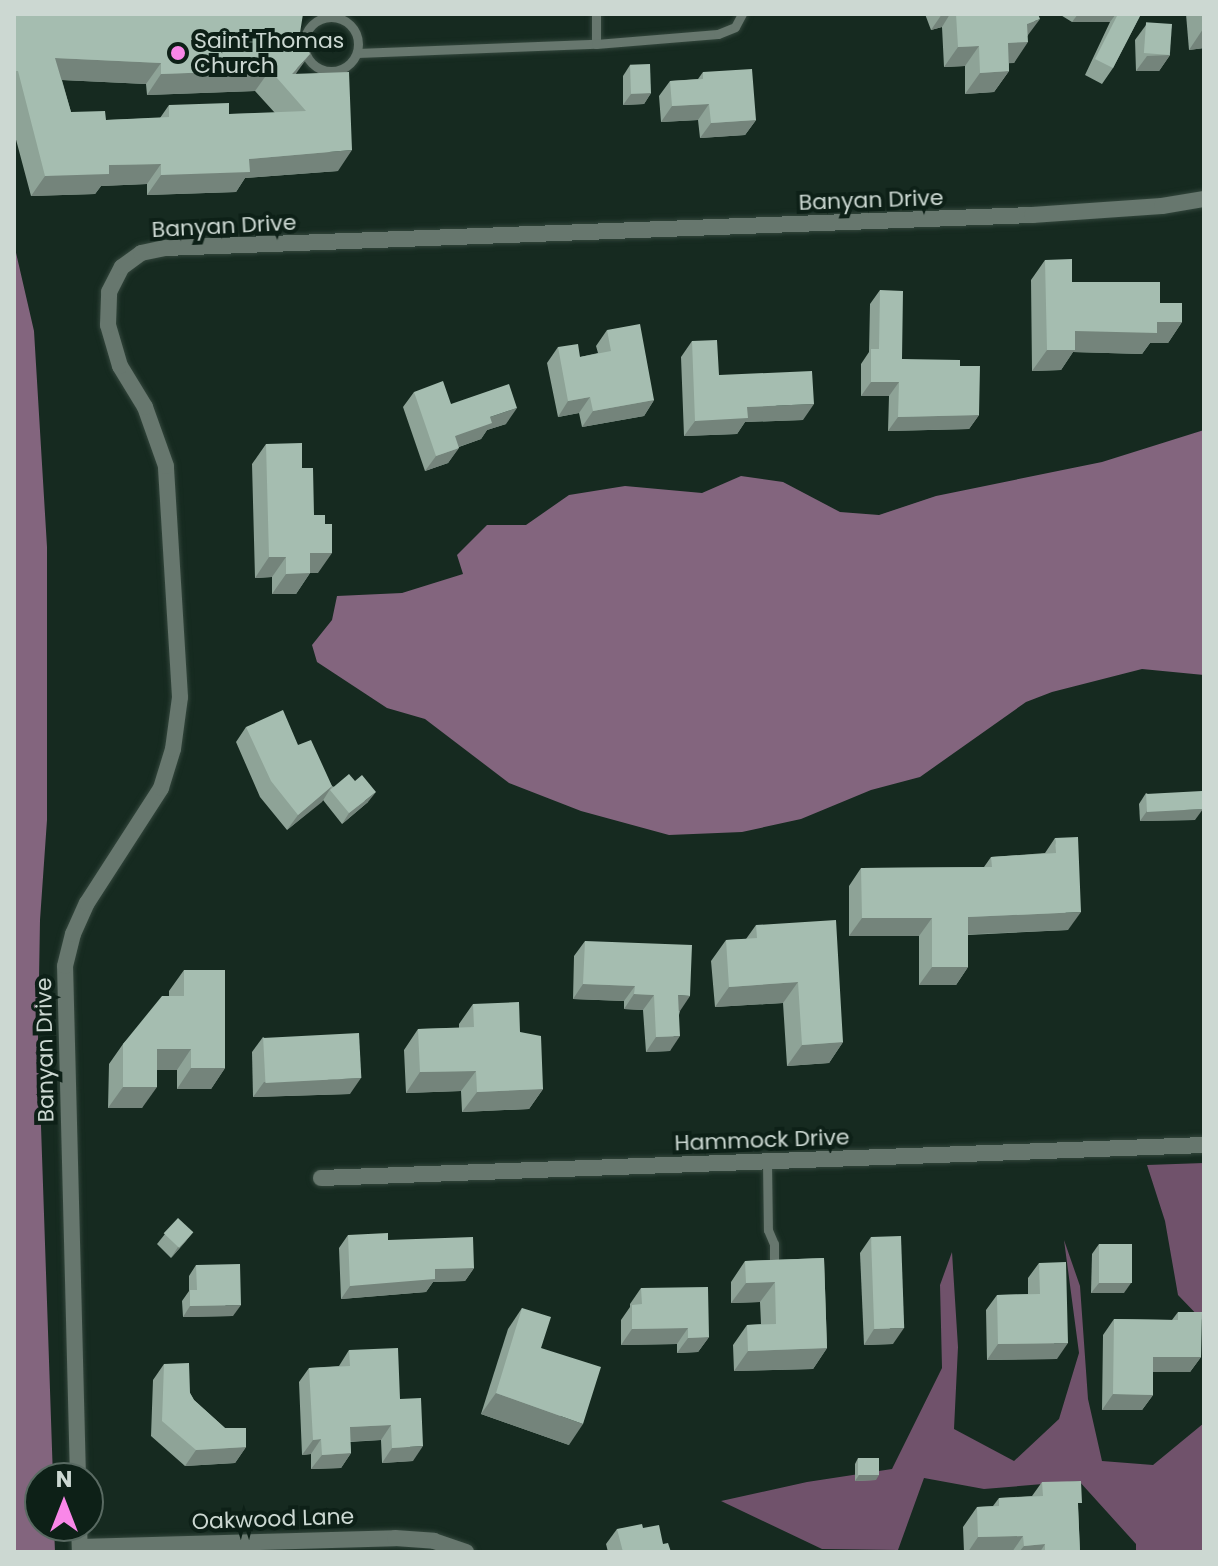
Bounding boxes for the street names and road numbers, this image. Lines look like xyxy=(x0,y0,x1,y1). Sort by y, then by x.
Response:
street label: Banyan Drive xyxy=(798,184,944,216)
street label: Banyan Drive xyxy=(151,209,297,243)
street label: Banyan Drive xyxy=(31,977,59,1123)
street label: Hammock Drive xyxy=(674,1124,850,1156)
street label: Oakwood Lane xyxy=(191,1503,355,1535)

